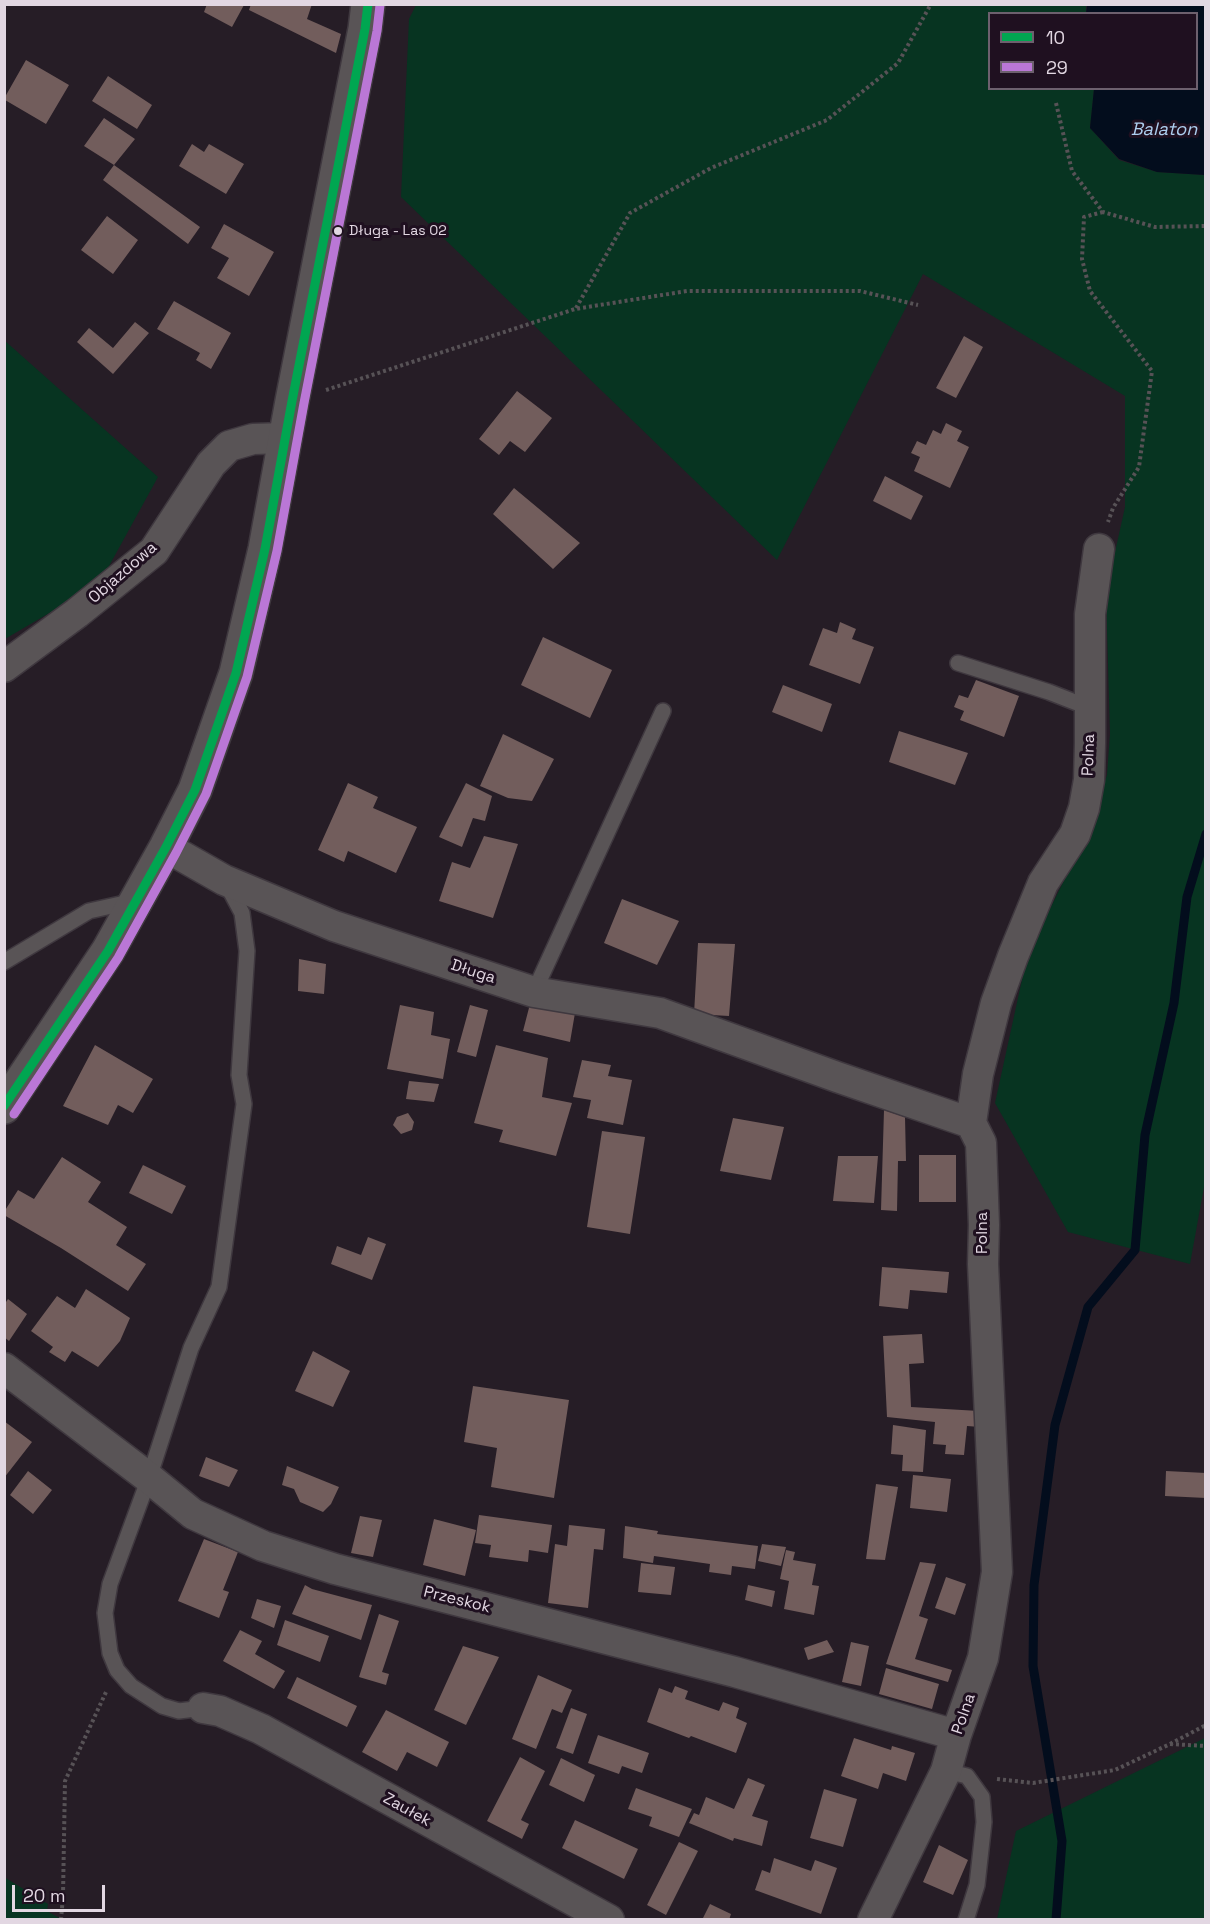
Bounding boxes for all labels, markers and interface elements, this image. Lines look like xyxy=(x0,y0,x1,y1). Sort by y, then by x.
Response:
legend xyxy=(988,12,1198,90)
text: 10 xyxy=(1046,26,1065,49)
text: 29 xyxy=(1046,56,1068,79)
water label: Balaton xyxy=(1131,119,1197,141)
place label: Długa - Las 02 xyxy=(349,223,447,239)
marker: Długa - Las 02 xyxy=(332,225,344,237)
street label: Objazdowa xyxy=(85,538,161,608)
street label: Polna xyxy=(1079,734,1099,776)
street label: Długa xyxy=(448,956,498,988)
street label: Polna xyxy=(973,1212,993,1254)
street label: Przeskok xyxy=(422,1582,492,1618)
street label: Polna xyxy=(948,1691,980,1737)
street label: Zaułek xyxy=(380,1789,434,1831)
scale bar xyxy=(15,1873,108,1911)
text: 20 m xyxy=(23,1884,66,1907)

